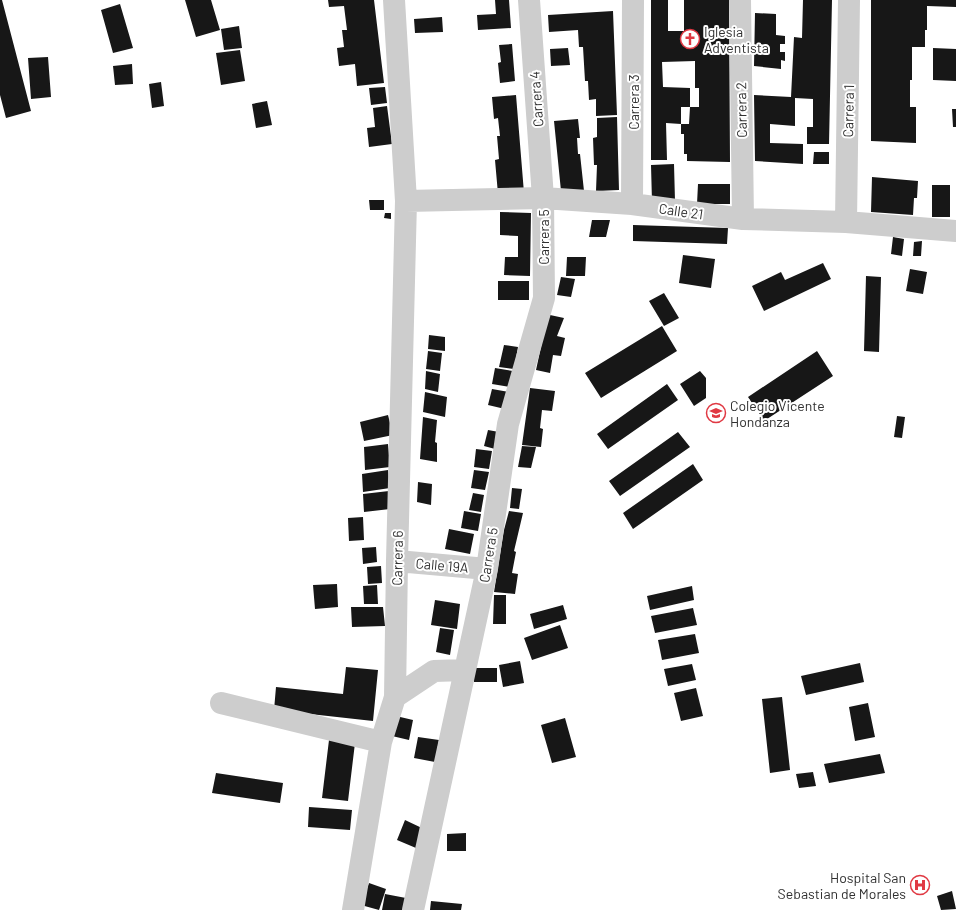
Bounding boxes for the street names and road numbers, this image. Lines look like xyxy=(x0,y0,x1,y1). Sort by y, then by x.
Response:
street label: Carrera 4 xyxy=(526,71,546,127)
street label: Carrera 3 xyxy=(625,74,642,130)
street label: Carrera 2 xyxy=(732,82,750,138)
street label: Carrera 1 xyxy=(839,84,857,138)
street label: Calle 21 xyxy=(658,199,704,223)
street label: Carrera 5 xyxy=(535,209,552,265)
street label: Carrera 5 xyxy=(475,526,501,584)
street label: Carrera 6 xyxy=(388,530,406,586)
street label: Calle 19A xyxy=(415,554,470,576)

